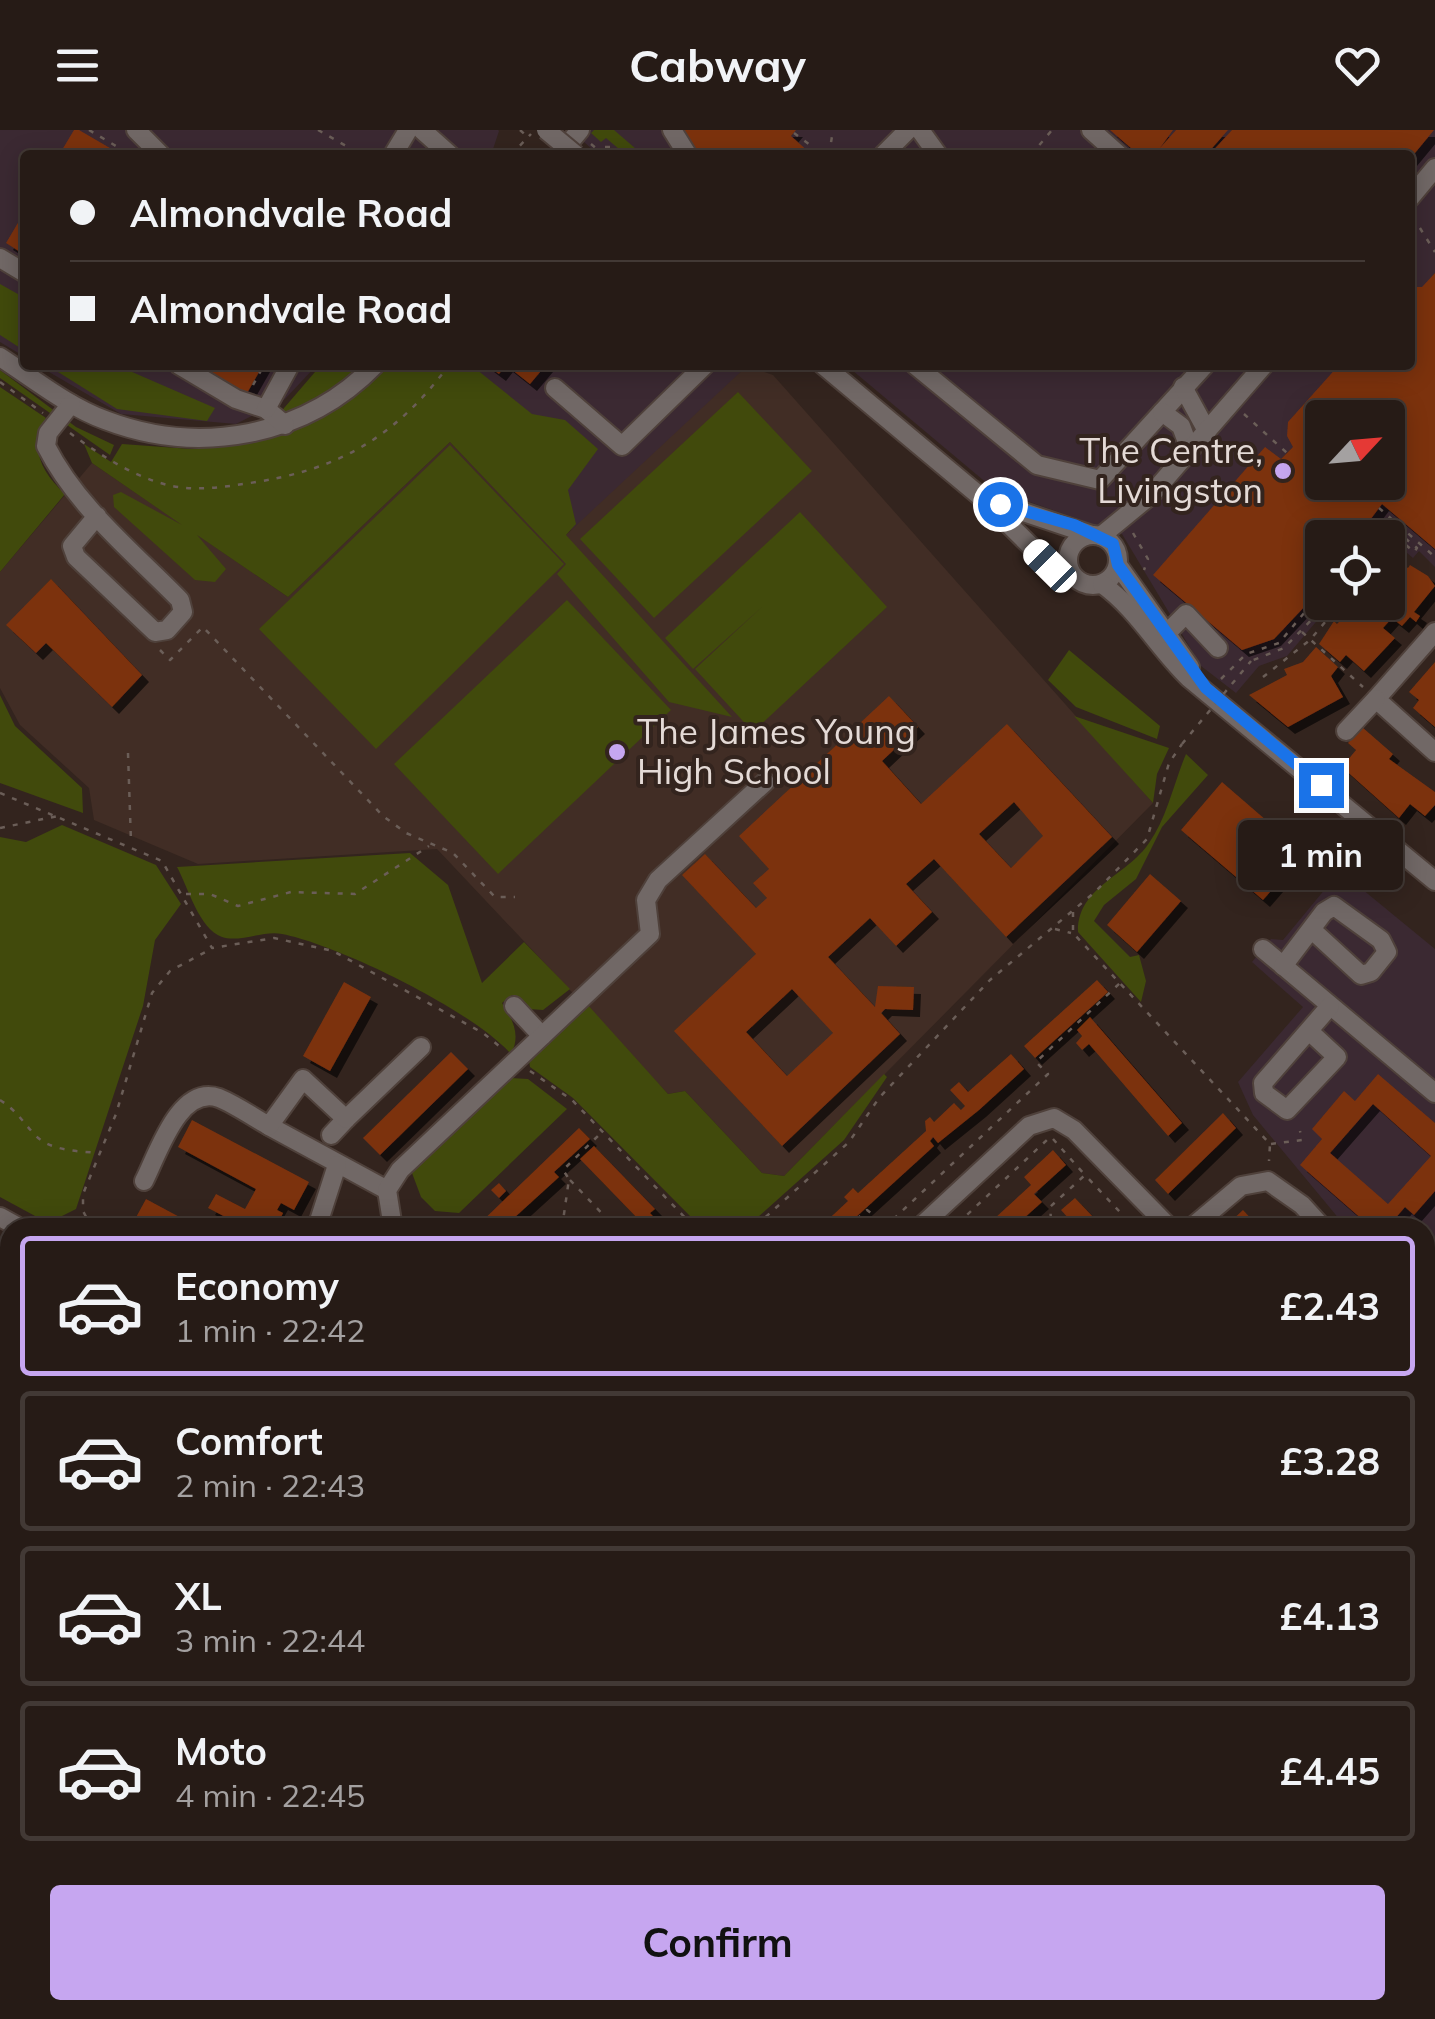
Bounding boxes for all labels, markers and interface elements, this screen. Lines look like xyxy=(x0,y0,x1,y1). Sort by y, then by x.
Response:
text: Cabway xyxy=(629,37,806,93)
icon: menu xyxy=(50,38,105,93)
icon: heart xyxy=(1330,38,1385,93)
text: Almondvale Road xyxy=(130,189,452,237)
text: Almondvale Road xyxy=(130,285,452,333)
north arrow xyxy=(1305,400,1405,500)
map controls xyxy=(1305,400,1405,620)
place label: The Centre, Livingston xyxy=(1079,428,1263,512)
marker: The Centre, Livingston xyxy=(1272,460,1294,482)
route start xyxy=(978,482,1023,527)
button: locate xyxy=(1305,520,1405,620)
car xyxy=(1018,534,1082,598)
place label: The James Young High School xyxy=(637,709,916,793)
marker: The James Young High School xyxy=(606,741,628,763)
route end xyxy=(1299,763,1344,808)
callout: 1 min xyxy=(1238,820,1404,890)
text: 1 min xyxy=(1278,835,1363,875)
icon: car xyxy=(55,1261,145,1351)
text: Economy xyxy=(175,1262,339,1310)
text: £2.43 xyxy=(1279,1282,1380,1330)
text: 1 min · 22:42 xyxy=(175,1310,365,1350)
icon: car xyxy=(55,1416,145,1506)
text: Comfort xyxy=(175,1417,323,1465)
text: £3.28 xyxy=(1279,1437,1380,1485)
text: 2 min · 22:43 xyxy=(175,1465,365,1505)
icon: car xyxy=(55,1571,145,1661)
text: XL xyxy=(175,1572,222,1620)
text: £4.13 xyxy=(1279,1592,1380,1640)
text: 3 min · 22:44 xyxy=(175,1620,365,1660)
icon: car xyxy=(55,1726,145,1816)
text: Moto xyxy=(175,1727,267,1775)
text: £4.45 xyxy=(1279,1747,1380,1795)
text: 4 min · 22:45 xyxy=(175,1775,365,1815)
button: Confirm xyxy=(50,1885,1385,2000)

